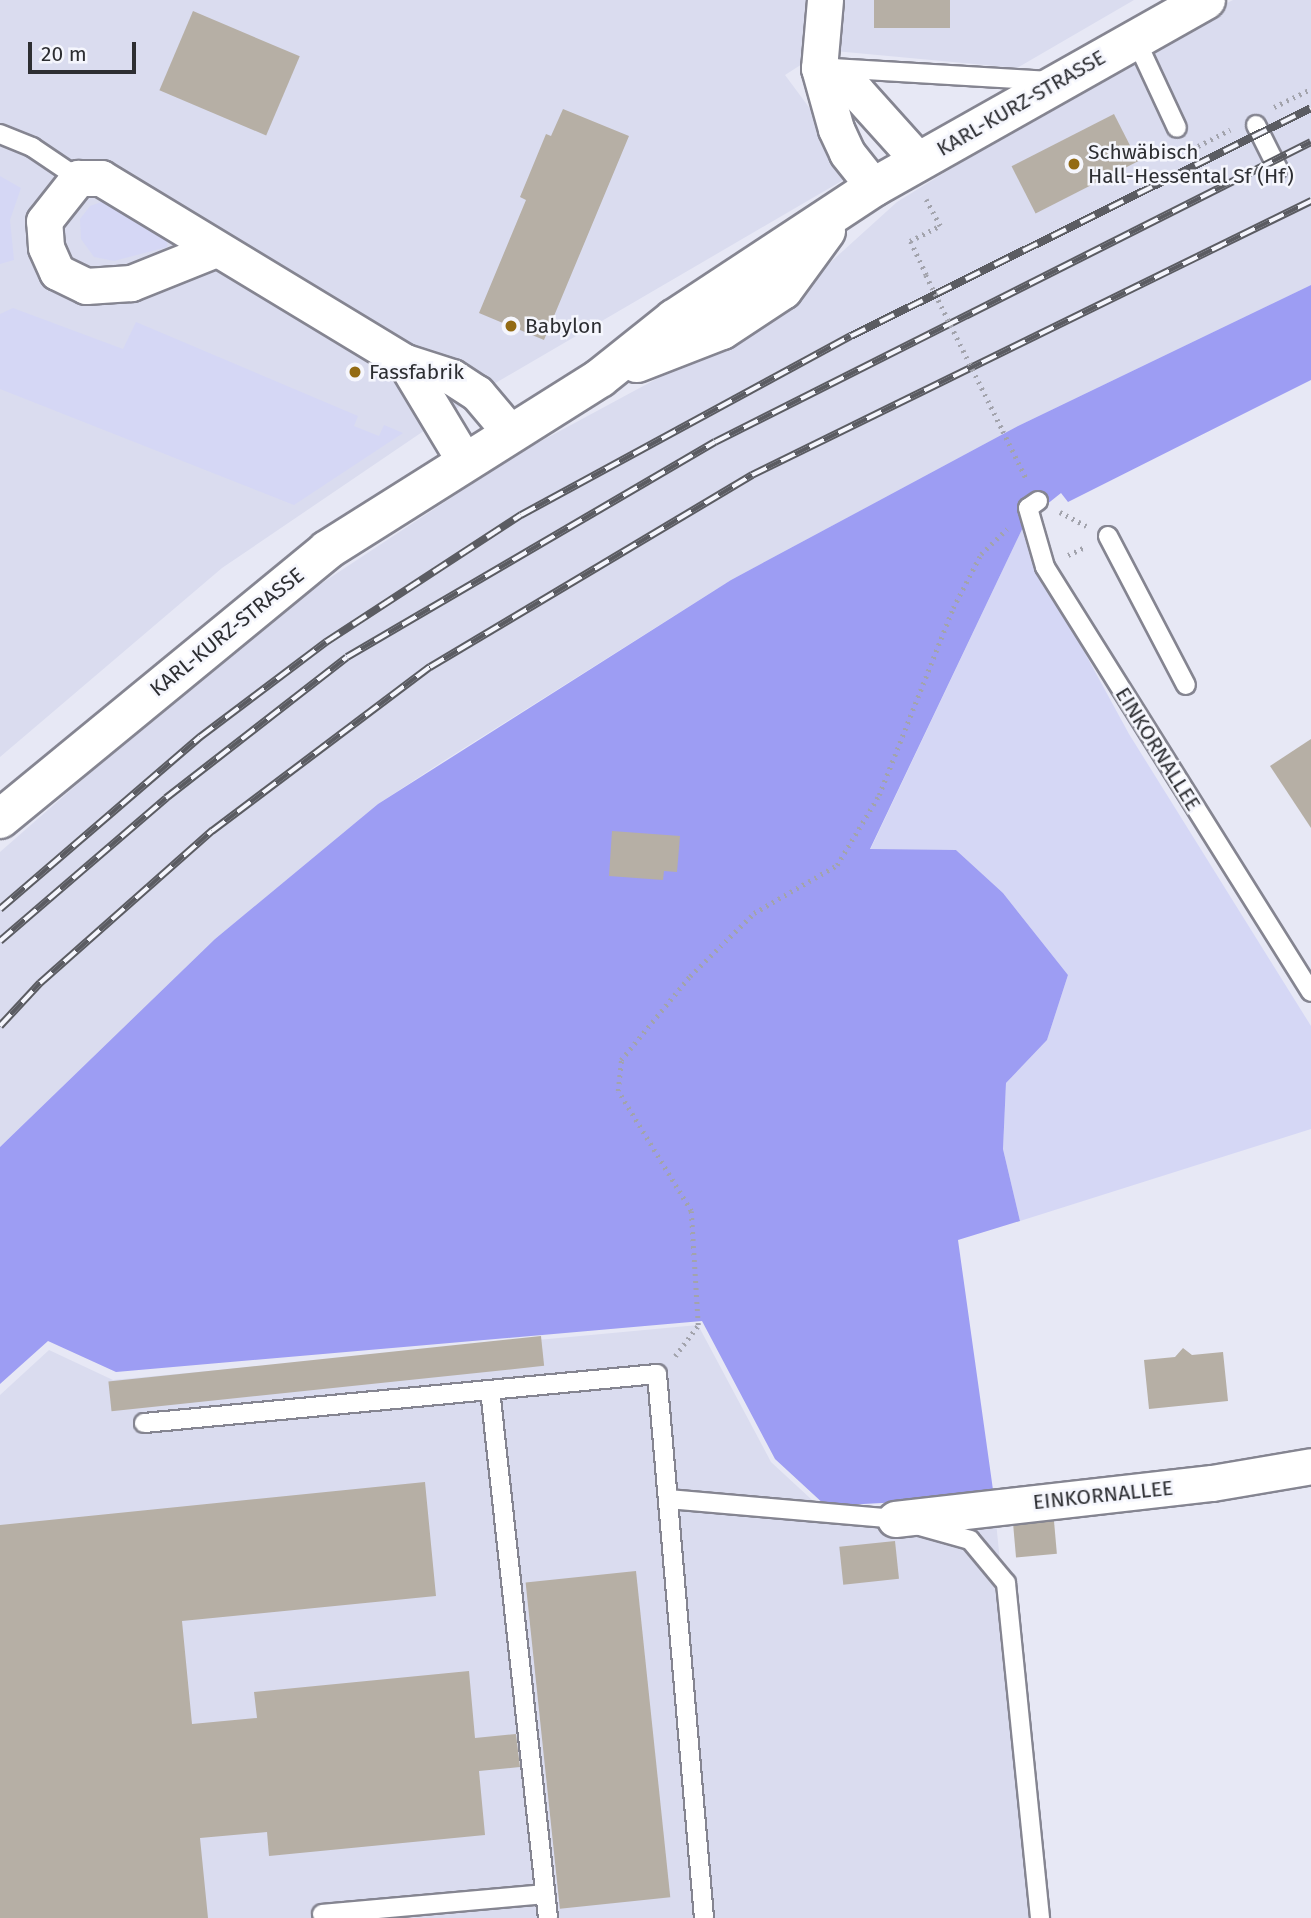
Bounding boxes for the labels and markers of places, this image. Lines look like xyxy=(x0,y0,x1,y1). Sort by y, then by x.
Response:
place label: Schwäbisch Hall-Hessental Sf (Hf) xyxy=(1088,139,1294,189)
marker: Schwäbisch Hall-Hessental Sf (Hf) xyxy=(1066,156,1082,172)
place label: Babylon xyxy=(525,313,603,339)
marker: Babylon xyxy=(503,318,519,334)
place label: Fassfabrik xyxy=(369,359,464,385)
marker: Fassfabrik xyxy=(347,364,363,380)

